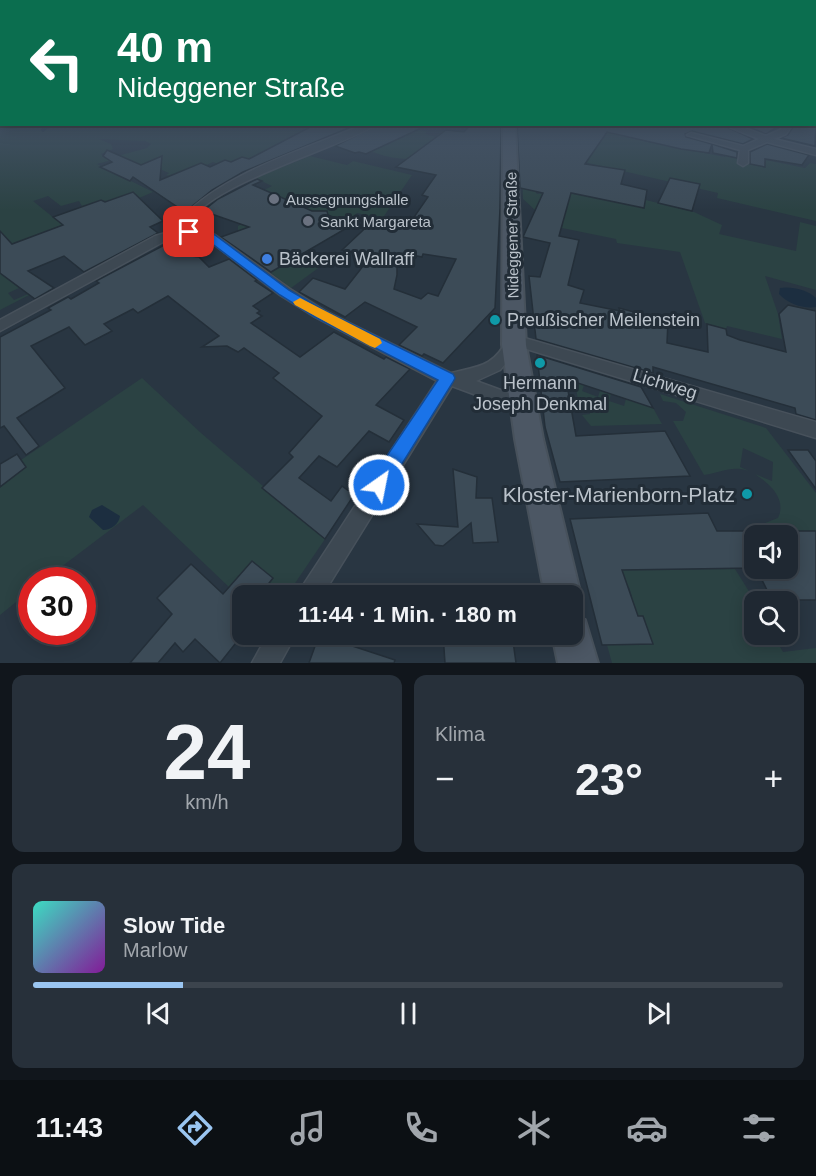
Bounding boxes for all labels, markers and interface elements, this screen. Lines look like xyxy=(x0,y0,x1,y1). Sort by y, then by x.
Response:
icon: left xyxy=(18,24,96,102)
text: 40 m xyxy=(117,24,213,71)
text: Nideggener Straße xyxy=(117,73,345,103)
street label: Nideggener Straße xyxy=(502,171,522,299)
place label: Aussegnungshalle xyxy=(286,191,409,208)
marker: Aussegnungshalle xyxy=(267,192,281,206)
pin xyxy=(163,206,214,257)
place label: Sankt Margareta xyxy=(320,213,432,230)
marker: Sankt Margareta xyxy=(301,214,315,228)
icon: arrive xyxy=(172,215,205,248)
place label: Bäckerei Wallraff xyxy=(279,249,415,269)
marker: Bäckerei Wallraff xyxy=(260,252,274,266)
place label: Preußischer Meilenstein xyxy=(507,310,700,330)
marker: Preußischer Meilenstein xyxy=(488,313,502,327)
marker: Hermann Joseph Denkmal xyxy=(533,356,547,370)
street label: Lichweg xyxy=(630,365,700,403)
place label: Hermann Joseph Denkmal xyxy=(473,373,607,414)
position arrow xyxy=(347,453,411,517)
place label: Kloster-Marienborn-Platz xyxy=(503,483,735,506)
marker: Kloster-Marienborn-Platz xyxy=(740,487,754,501)
map controls xyxy=(744,525,798,645)
button: sound xyxy=(744,525,798,579)
speed limit sign: 30 xyxy=(18,567,96,645)
button: search xyxy=(744,591,798,645)
text: 11:44 · 1 Min. · 180 m xyxy=(298,602,517,627)
text: 24 xyxy=(164,708,250,796)
text: Klima xyxy=(435,723,485,745)
text: 23° xyxy=(575,754,643,805)
text: − xyxy=(435,760,454,797)
text: + xyxy=(764,760,783,797)
text: km/h xyxy=(185,791,229,813)
text: Slow Tide xyxy=(123,913,225,938)
text: Marlow xyxy=(123,939,187,961)
icon: previous xyxy=(142,997,175,1030)
icon: pause xyxy=(392,997,425,1030)
icon: next xyxy=(642,997,675,1030)
icon: directions xyxy=(174,1107,216,1149)
icon: music xyxy=(287,1107,329,1149)
icon: phone xyxy=(400,1107,442,1149)
icon: climate xyxy=(513,1107,555,1149)
icon: car xyxy=(626,1107,668,1149)
icon: filters xyxy=(738,1107,780,1149)
text: 11:43 xyxy=(35,1113,103,1143)

